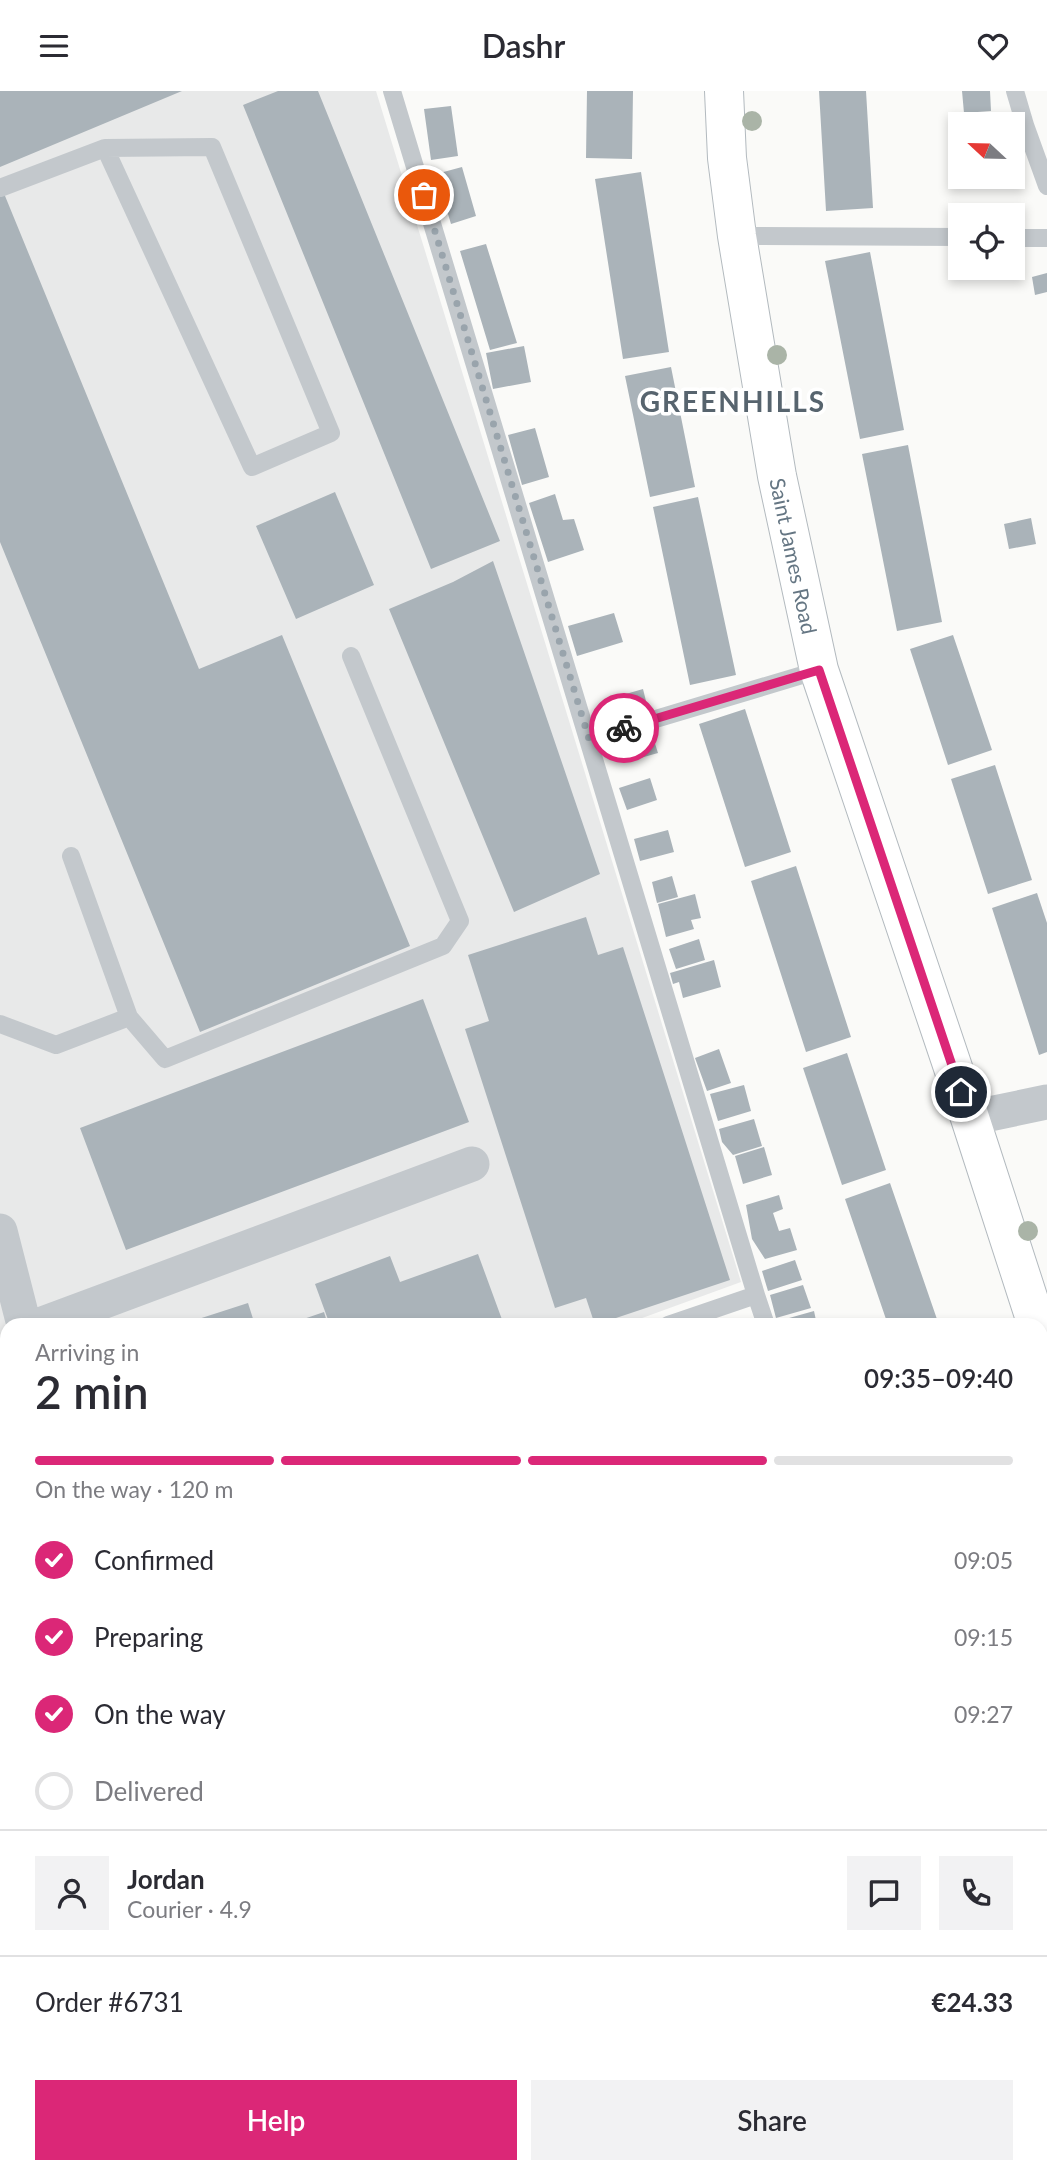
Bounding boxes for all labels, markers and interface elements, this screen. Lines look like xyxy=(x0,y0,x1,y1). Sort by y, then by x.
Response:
text: Dashr xyxy=(482,26,565,65)
icon: menu xyxy=(35,27,73,65)
icon: heart xyxy=(974,27,1012,65)
north arrow xyxy=(948,112,1026,189)
map controls xyxy=(948,112,1025,280)
pin xyxy=(394,165,454,225)
icon: bag xyxy=(405,176,443,214)
button: locate xyxy=(948,203,1025,280)
district label: GREENHILLS xyxy=(640,384,826,418)
street label: Saint James Road xyxy=(765,476,823,636)
courier xyxy=(589,693,659,763)
icon: bike xyxy=(605,709,643,747)
pin xyxy=(931,1062,991,1122)
icon: home xyxy=(942,1073,980,1111)
text: Arriving in xyxy=(35,1338,139,1366)
text: 09:35–09:40 xyxy=(864,1362,1013,1394)
text: 2 min xyxy=(35,1364,149,1419)
text: On the way · 120 m xyxy=(35,1475,234,1503)
icon: check xyxy=(35,1541,73,1579)
text: Confirmed xyxy=(94,1544,214,1576)
text: 09:05 xyxy=(954,1546,1013,1574)
icon: check xyxy=(35,1618,73,1656)
text: Preparing xyxy=(94,1621,203,1653)
text: 09:15 xyxy=(954,1623,1013,1651)
icon: check xyxy=(35,1695,73,1733)
text: On the way xyxy=(94,1698,226,1730)
text: 09:27 xyxy=(954,1700,1013,1728)
text: Delivered xyxy=(94,1775,204,1807)
button: person xyxy=(35,1856,109,1930)
button: chat xyxy=(847,1856,921,1930)
button: phone xyxy=(939,1856,1013,1930)
text: Jordan xyxy=(127,1863,205,1895)
text: Courier · 4.9 xyxy=(127,1895,252,1923)
text: Order #6731 xyxy=(35,1986,184,2018)
text: €24.33 xyxy=(931,1986,1013,2018)
button: Help xyxy=(35,2080,517,2160)
button: Share xyxy=(531,2080,1013,2160)

